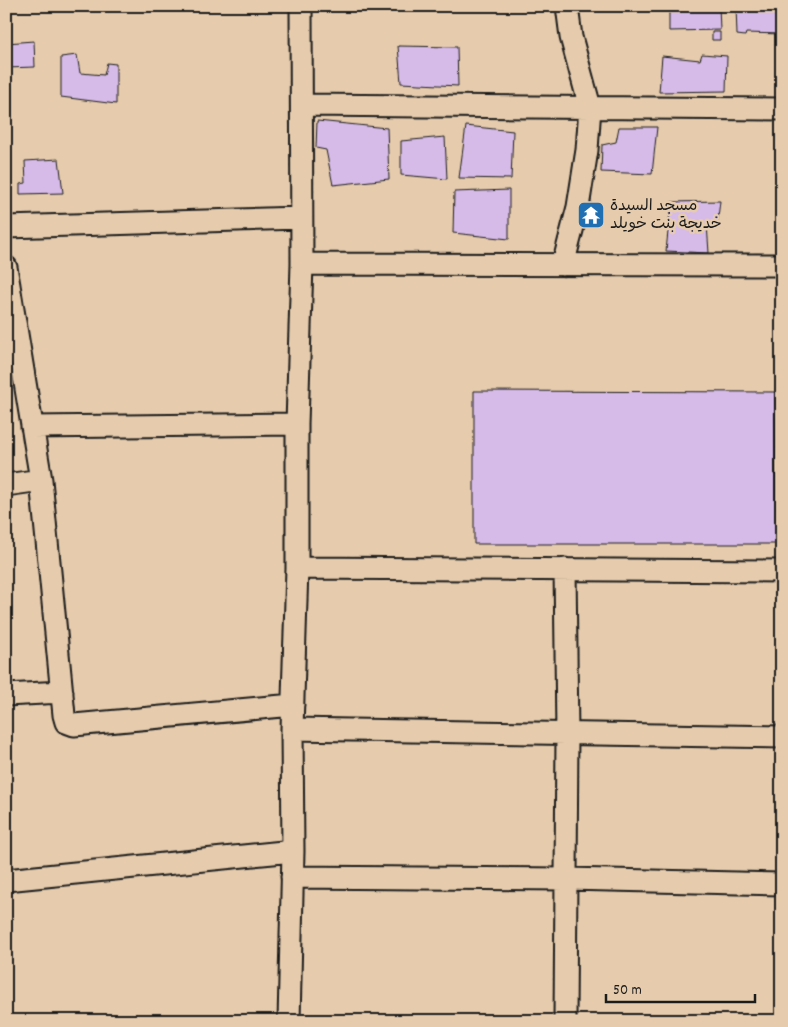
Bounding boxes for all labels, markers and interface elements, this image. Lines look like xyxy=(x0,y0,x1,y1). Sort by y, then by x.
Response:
place label: مسجد السيدة خديجة بنت خويلد xyxy=(610,195,722,236)
temple icon: مسجد السيدة خديجة بنت خويلد xyxy=(576,200,606,230)
scale bar xyxy=(606,972,754,1004)
text: 50 m xyxy=(613,980,642,1002)

